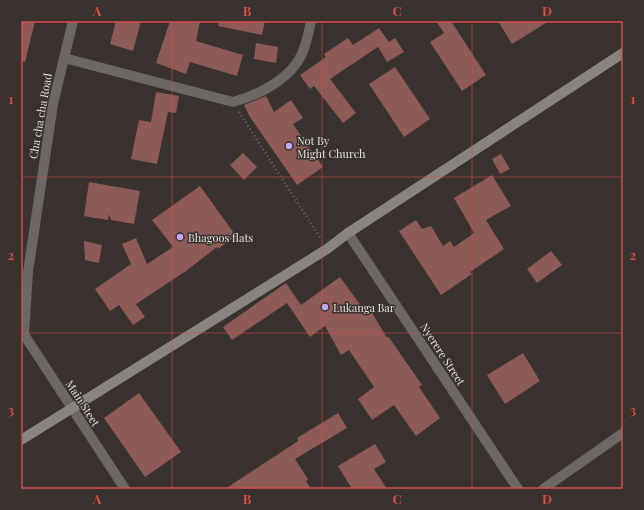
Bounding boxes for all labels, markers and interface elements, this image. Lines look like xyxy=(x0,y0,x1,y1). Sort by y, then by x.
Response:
text: A xyxy=(92,2,102,19)
text: B xyxy=(243,2,252,19)
text: C xyxy=(392,2,402,19)
text: D xyxy=(542,2,552,19)
street label: Cha cha cha Road xyxy=(25,71,55,160)
text: 1 xyxy=(9,90,14,107)
text: 1 xyxy=(631,90,636,107)
place label: Not By Might Church xyxy=(297,133,366,161)
marker: Not By Might Church xyxy=(284,141,294,151)
place label: Bhagoos flats xyxy=(188,230,253,245)
marker: Bhagoos flats xyxy=(175,232,185,242)
text: 2 xyxy=(8,246,15,263)
text: 2 xyxy=(630,246,637,263)
place label: Lukanga Bar xyxy=(333,300,395,315)
marker: Lukanga Bar xyxy=(320,302,330,312)
street label: Nyerere Street xyxy=(417,320,469,388)
street label: Main Steet xyxy=(62,377,104,429)
text: 3 xyxy=(8,401,14,418)
text: 3 xyxy=(630,401,636,418)
text: A xyxy=(92,490,102,507)
text: B xyxy=(243,490,252,507)
text: C xyxy=(392,490,402,507)
text: D xyxy=(542,490,552,507)

